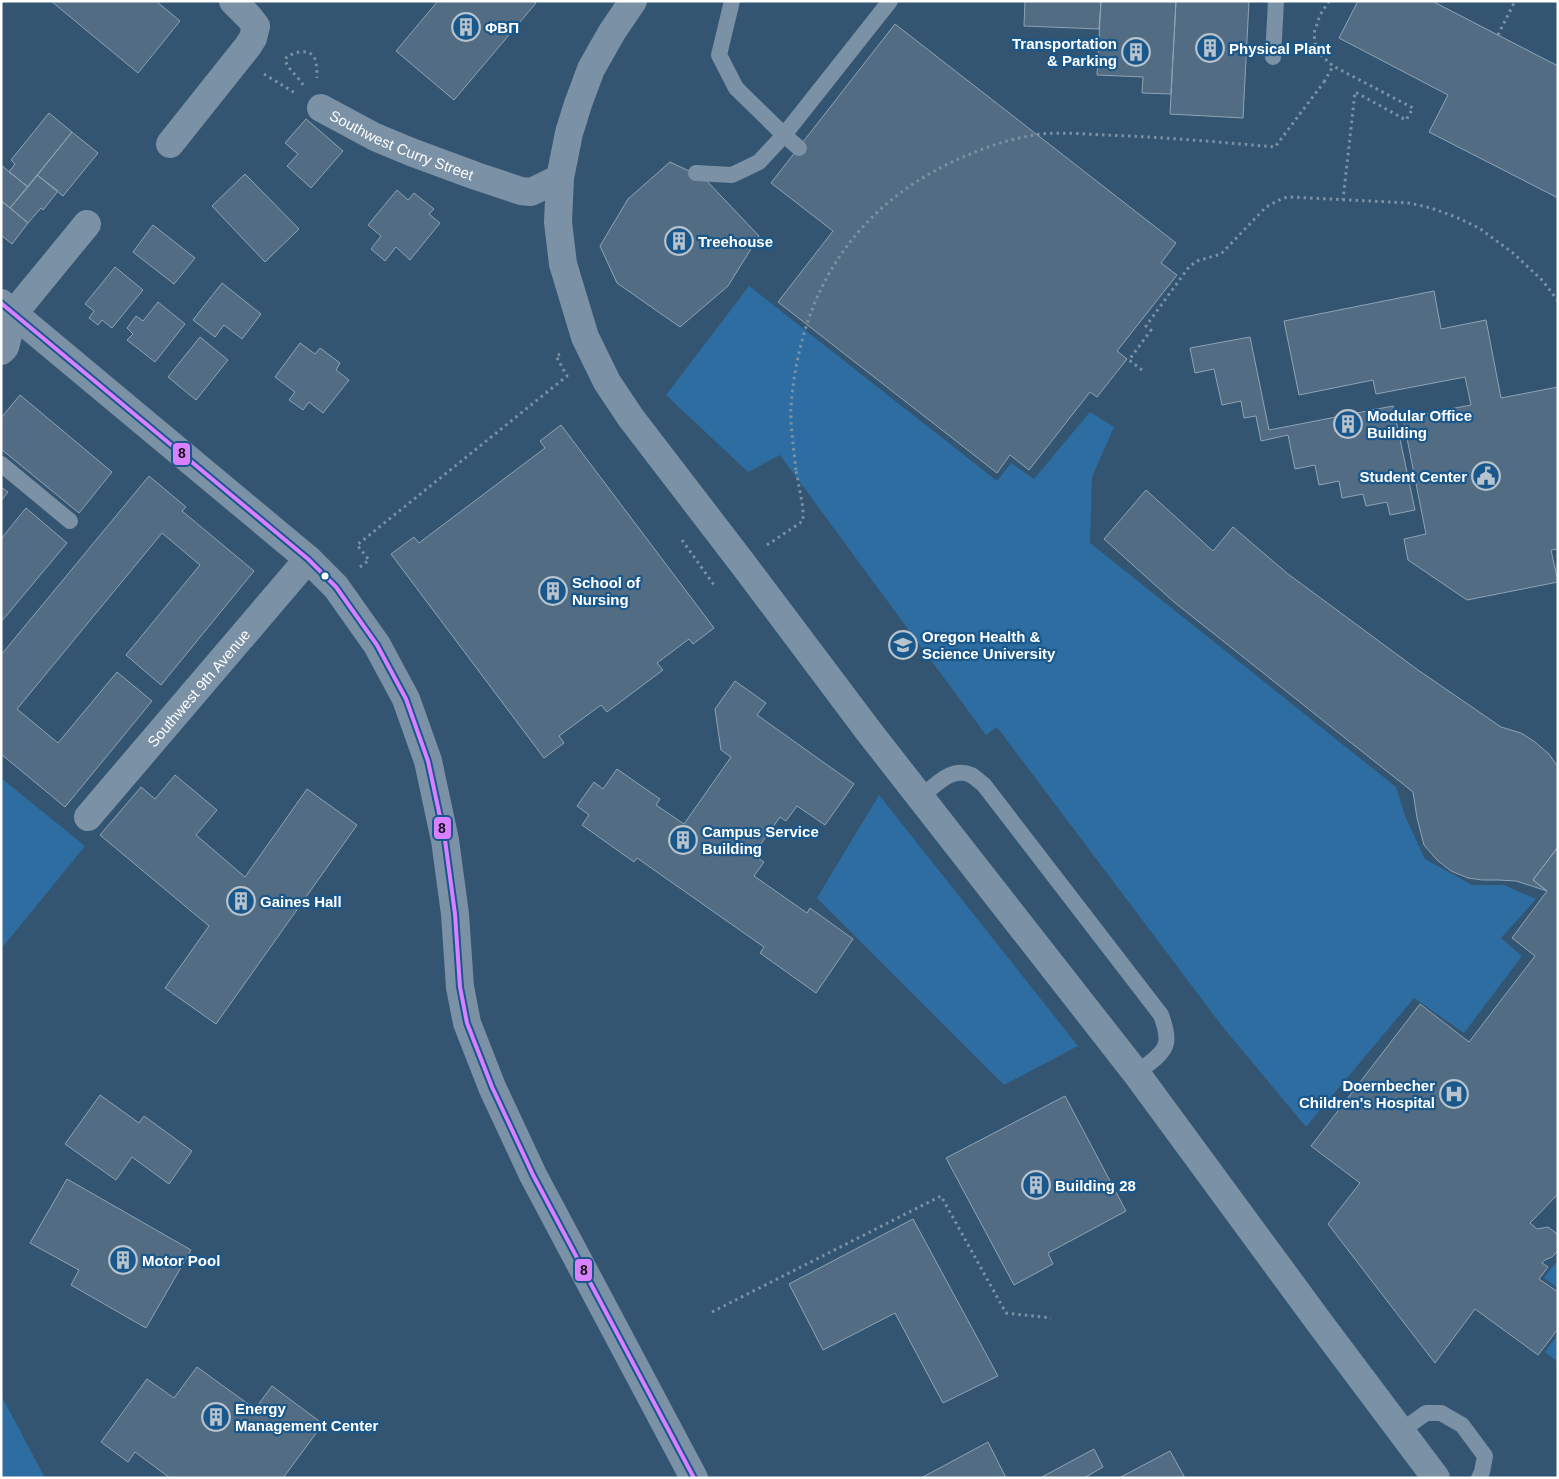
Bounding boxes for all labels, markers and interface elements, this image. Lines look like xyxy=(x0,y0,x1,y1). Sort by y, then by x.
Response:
building icon: ΦΒΠ xyxy=(451,12,481,42)
place label: ΦΒΠ xyxy=(485,19,519,36)
building icon: Physical Plant xyxy=(1195,33,1225,63)
place label: Transportation & Parking xyxy=(1012,35,1117,69)
building icon: Transportation & Parking xyxy=(1121,37,1151,67)
place label: Physical Plant xyxy=(1229,40,1331,57)
street label: Southwest Curry Street xyxy=(327,106,477,183)
building icon: Treehouse xyxy=(664,226,694,256)
place label: Treehouse xyxy=(698,233,773,250)
place label: Modular Office Building xyxy=(1367,407,1472,441)
building icon: Modular Office Building xyxy=(1333,409,1363,439)
line badge: 8 xyxy=(172,442,191,466)
text: 8 xyxy=(178,445,186,461)
public building icon: Student Center xyxy=(1471,461,1501,491)
place label: Student Center xyxy=(1359,468,1467,485)
unlabelled marker xyxy=(320,571,330,581)
place label: School of Nursing xyxy=(572,574,641,608)
building icon: School of Nursing xyxy=(538,576,568,606)
street label: Southwest 9th Avenue xyxy=(143,625,253,750)
place label: Oregon Health & Science University xyxy=(922,628,1056,662)
school or university icon: Oregon Health & Science University xyxy=(888,630,918,660)
line badge: 8 xyxy=(433,816,452,840)
text: 8 xyxy=(438,820,446,836)
place label: Campus Service Building xyxy=(702,823,819,857)
building icon: Campus Service Building xyxy=(668,825,698,855)
building icon: Gaines Hall xyxy=(226,886,256,916)
place label: Gaines Hall xyxy=(260,893,342,910)
place label: Doernbecher Children's Hospital xyxy=(1299,1077,1435,1111)
hospital icon: Doernbecher Children's Hospital xyxy=(1439,1079,1469,1109)
building icon: Building 28 xyxy=(1021,1170,1051,1200)
place label: Building 28 xyxy=(1055,1177,1136,1194)
building icon: Motor Pool xyxy=(108,1245,138,1275)
place label: Motor Pool xyxy=(142,1252,220,1269)
line badge: 8 xyxy=(574,1258,593,1282)
text: 8 xyxy=(580,1262,588,1278)
place label: Energy Management Center xyxy=(235,1400,379,1434)
building icon: Energy Management Center xyxy=(201,1402,231,1432)

